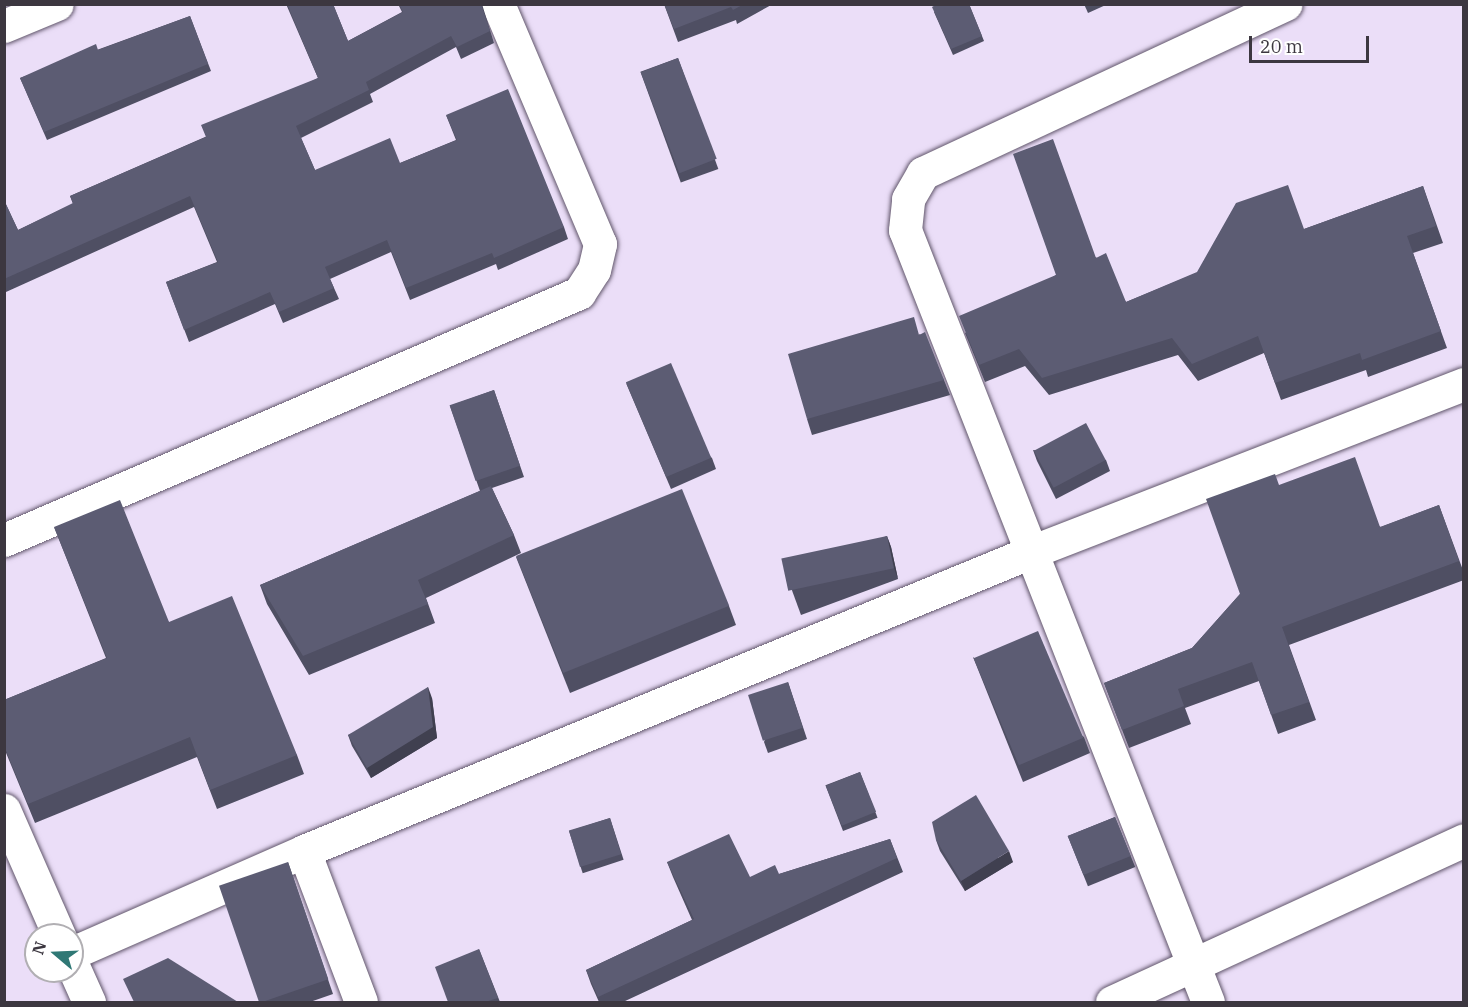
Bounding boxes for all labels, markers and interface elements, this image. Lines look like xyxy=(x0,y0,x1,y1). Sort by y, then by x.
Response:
scale bar xyxy=(1252,24,1372,62)
text: 20 m xyxy=(1260,35,1303,58)
north arrow xyxy=(24,923,84,983)
text: N xyxy=(27,939,50,957)

